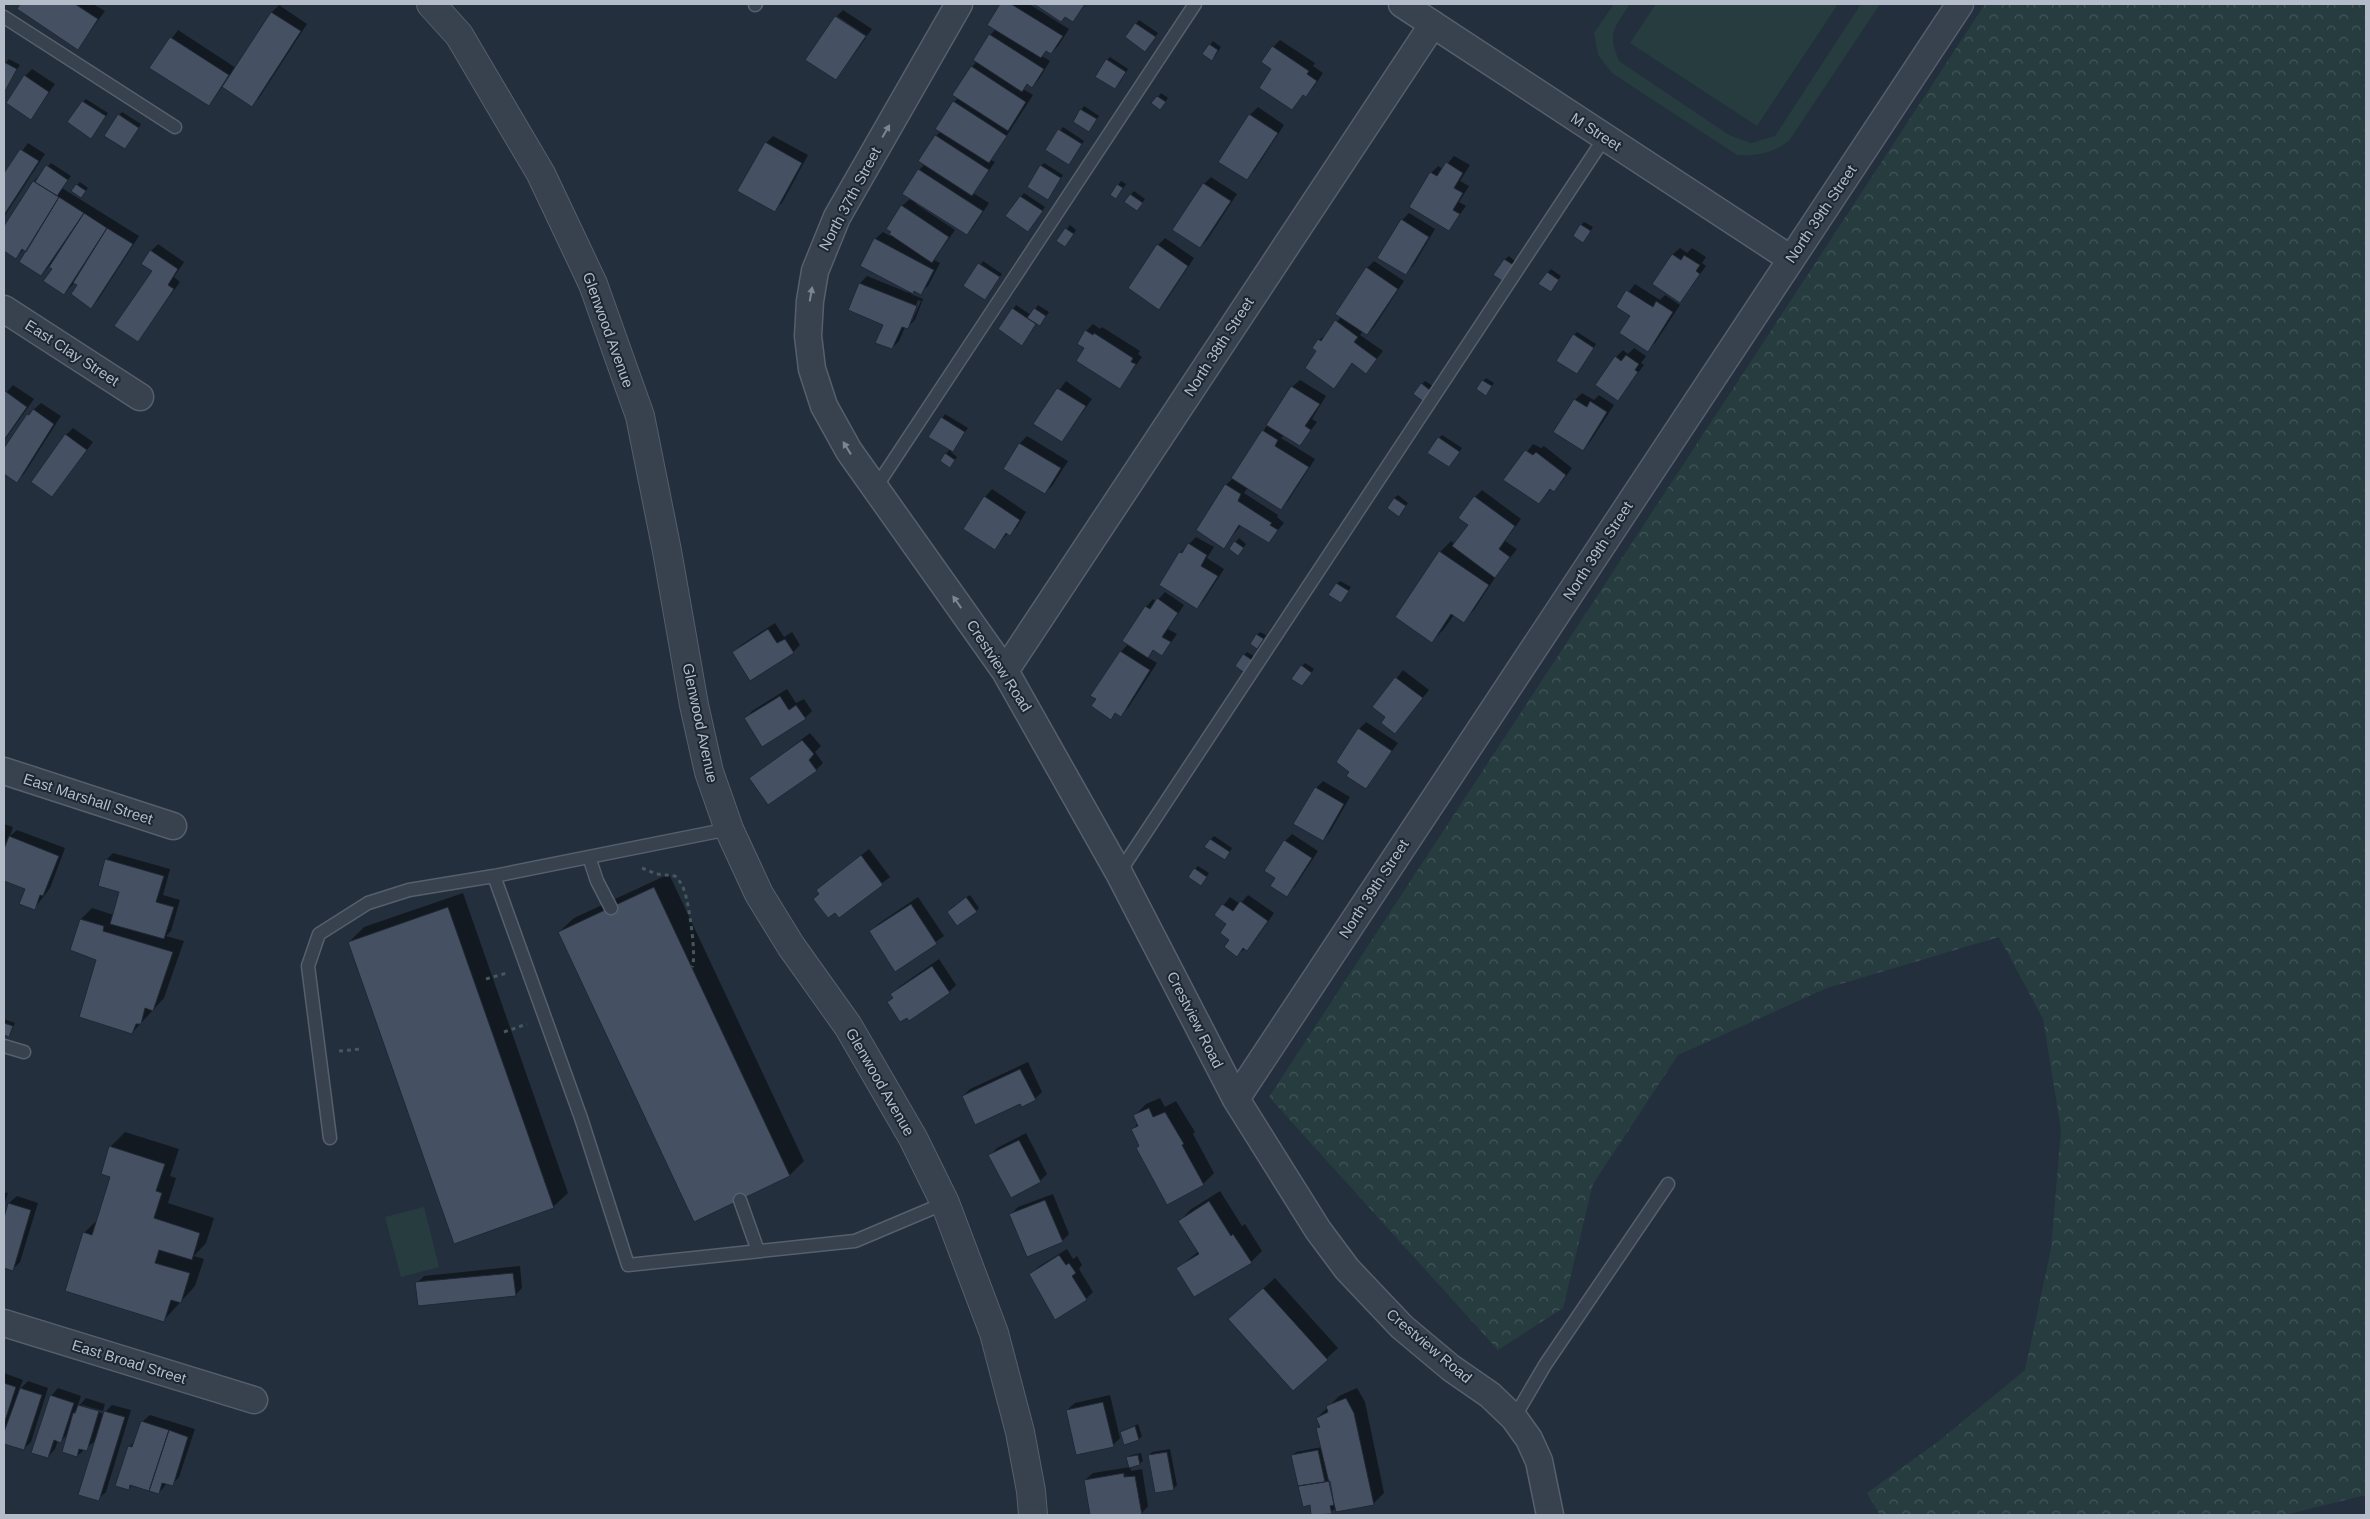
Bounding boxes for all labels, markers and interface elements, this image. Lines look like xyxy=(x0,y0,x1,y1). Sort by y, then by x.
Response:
street label: M Street xyxy=(1568,109,1625,155)
one-way arrow xyxy=(882,125,891,138)
street label: North 37th Street xyxy=(815,144,884,253)
street label: North 39th Street xyxy=(1782,161,1860,266)
street label: Glenwood Avenue xyxy=(580,270,637,390)
one-way arrow xyxy=(808,285,816,301)
street label: North 38th Street xyxy=(1180,294,1257,399)
street label: East Clay Street xyxy=(22,316,123,390)
one-way arrow xyxy=(843,441,852,454)
street label: North 39th Street xyxy=(1559,498,1636,603)
one-way arrow xyxy=(952,595,962,609)
street label: Crestview Road xyxy=(963,617,1035,715)
street label: Glenwood Avenue xyxy=(680,662,721,784)
street label: East Marshall Street xyxy=(21,770,156,828)
street label: North 39th Street xyxy=(1335,836,1412,941)
street label: Crestview Road xyxy=(1164,969,1227,1071)
street label: Glenwood Avenue xyxy=(843,1025,918,1139)
street label: Crestview Road xyxy=(1383,1305,1475,1386)
street label: East Broad Street xyxy=(70,1336,189,1387)

